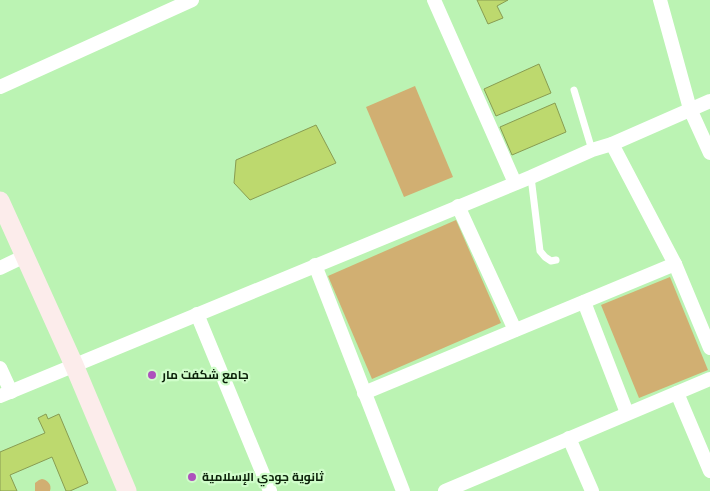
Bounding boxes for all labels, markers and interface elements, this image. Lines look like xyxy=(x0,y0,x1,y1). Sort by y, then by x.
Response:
place label: جامع شكفت مار xyxy=(161,366,249,384)
marker: جامع شكفت مار xyxy=(146,369,158,381)
place label: ثانوية جودي الإسلامية xyxy=(202,468,324,487)
marker: ثانوية جودي الإسلامية xyxy=(186,471,198,483)

